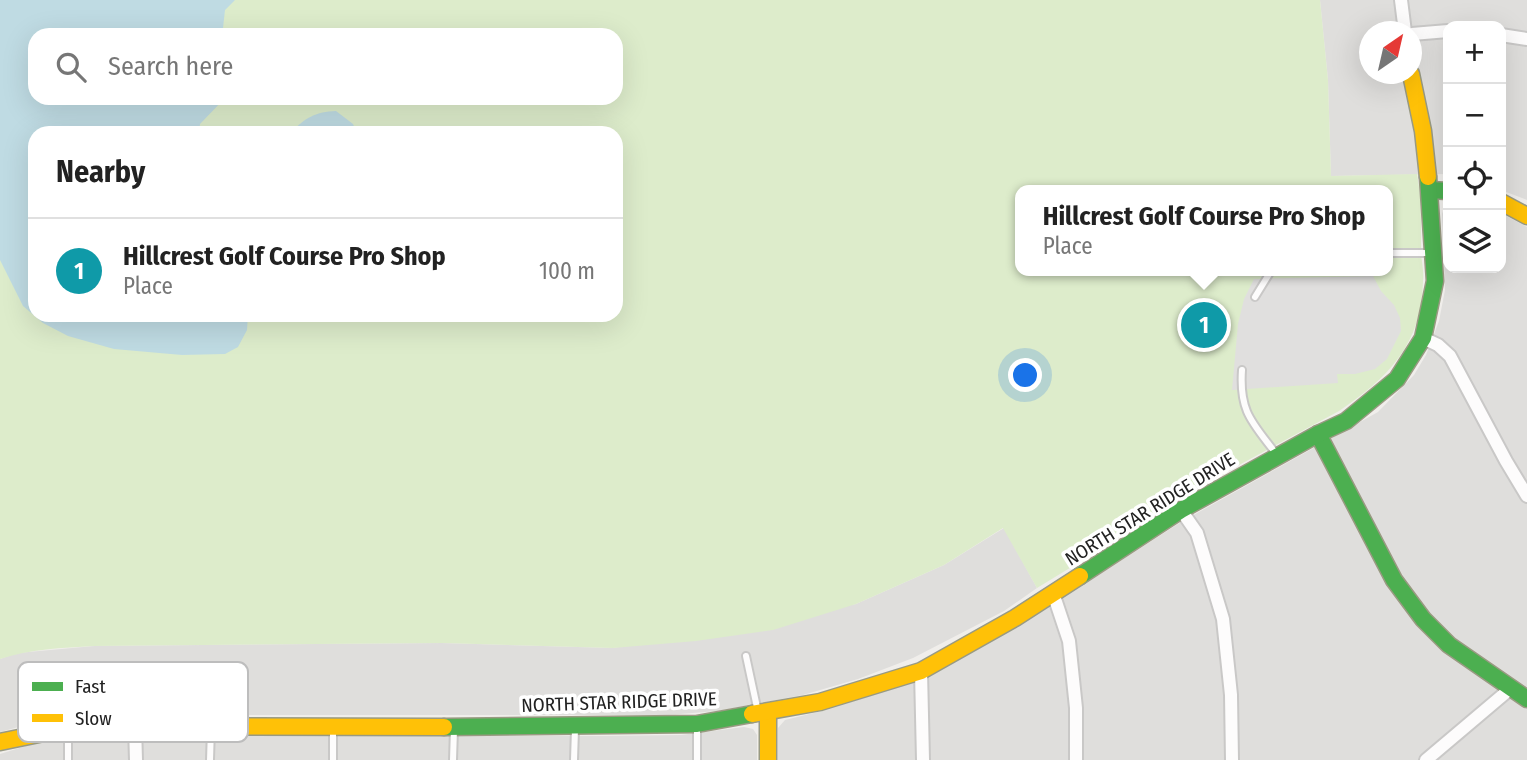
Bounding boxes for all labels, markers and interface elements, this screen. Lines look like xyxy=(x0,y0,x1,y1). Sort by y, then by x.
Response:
north arrow xyxy=(1359,21,1422,84)
map controls xyxy=(1443,21,1506,273)
button: + xyxy=(1443,21,1506,84)
search box xyxy=(28,28,623,105)
icon: search xyxy=(52,48,90,86)
text: Search here xyxy=(108,51,233,82)
button: − xyxy=(1443,84,1506,147)
button: locate xyxy=(1443,147,1506,210)
text: Nearby xyxy=(56,154,145,190)
popup xyxy=(1015,185,1393,276)
text: Hillcrest Golf Course Pro Shop xyxy=(1043,201,1365,232)
button: layers xyxy=(1443,210,1506,273)
text: Place xyxy=(1043,232,1093,260)
text: Hillcrest Golf Course Pro Shop xyxy=(123,241,446,272)
text: 1 xyxy=(74,257,84,285)
text: 100 m xyxy=(539,257,595,285)
text: Place xyxy=(123,272,173,300)
pin: 1 xyxy=(1181,299,1227,351)
your location xyxy=(1008,358,1042,392)
street label: NORTH STAR RIDGE DRIVE xyxy=(1061,447,1239,571)
legend xyxy=(18,662,248,742)
text: Fast xyxy=(75,675,106,698)
street label: NORTH STAR RIDGE DRIVE xyxy=(521,687,717,717)
text: Slow xyxy=(75,707,112,730)

